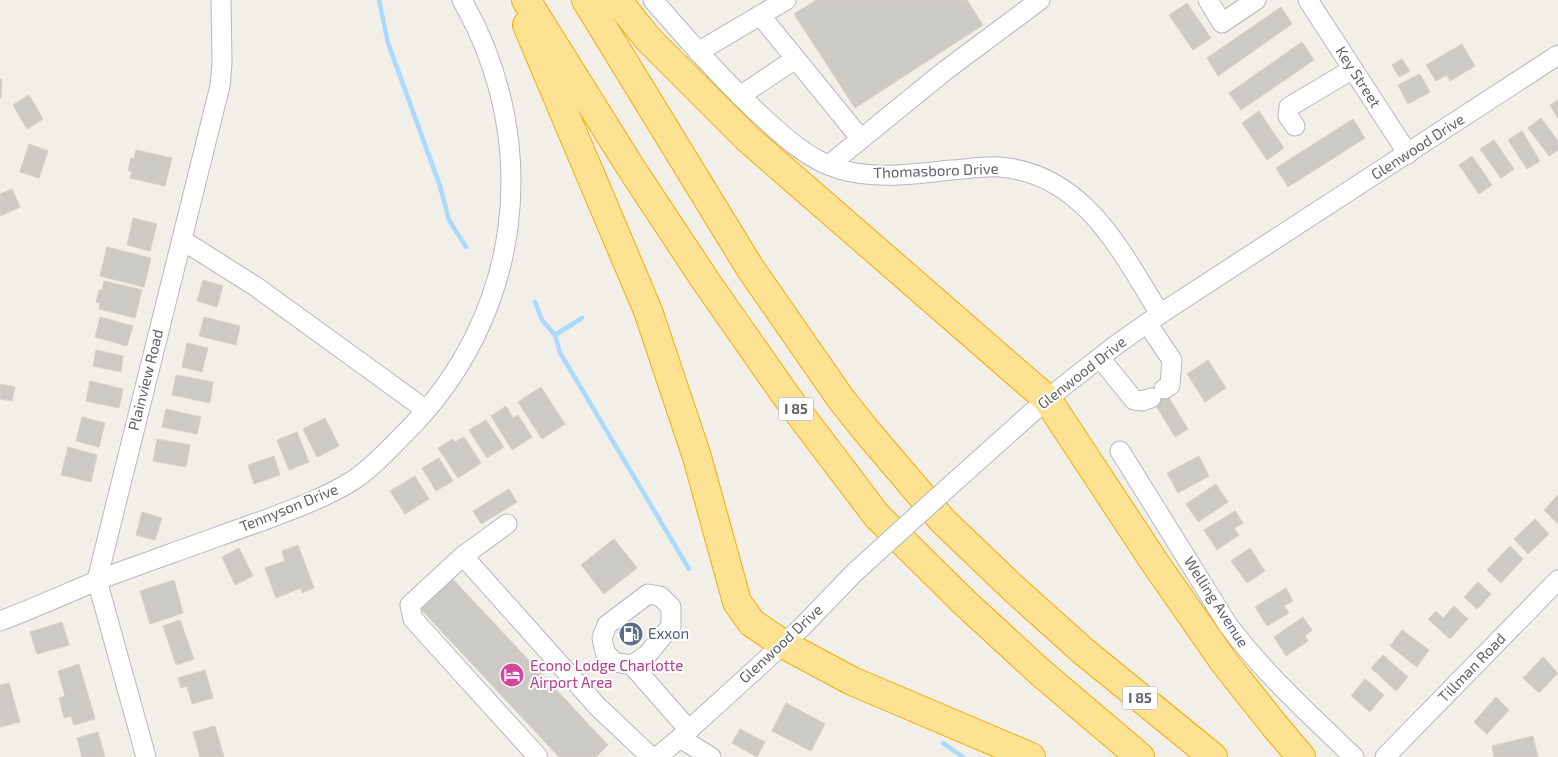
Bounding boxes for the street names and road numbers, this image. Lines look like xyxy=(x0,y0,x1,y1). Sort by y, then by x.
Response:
street label: Key Street xyxy=(1332,42,1385,111)
street label: Glenwood Drive xyxy=(1367,109,1467,183)
street label: Thomasboro Drive xyxy=(873,159,999,181)
street label: Plainview Road xyxy=(124,327,166,432)
street label: Glenwood Drive xyxy=(1033,332,1129,412)
road number: I 85 xyxy=(778,398,814,420)
street label: Tennyson Drive xyxy=(237,479,340,535)
street label: Welling Avenue xyxy=(1181,553,1253,650)
street label: Glenwood Drive xyxy=(735,600,826,687)
street label: Tillman Road xyxy=(1434,629,1509,706)
road number: I 85 xyxy=(1122,686,1158,710)

